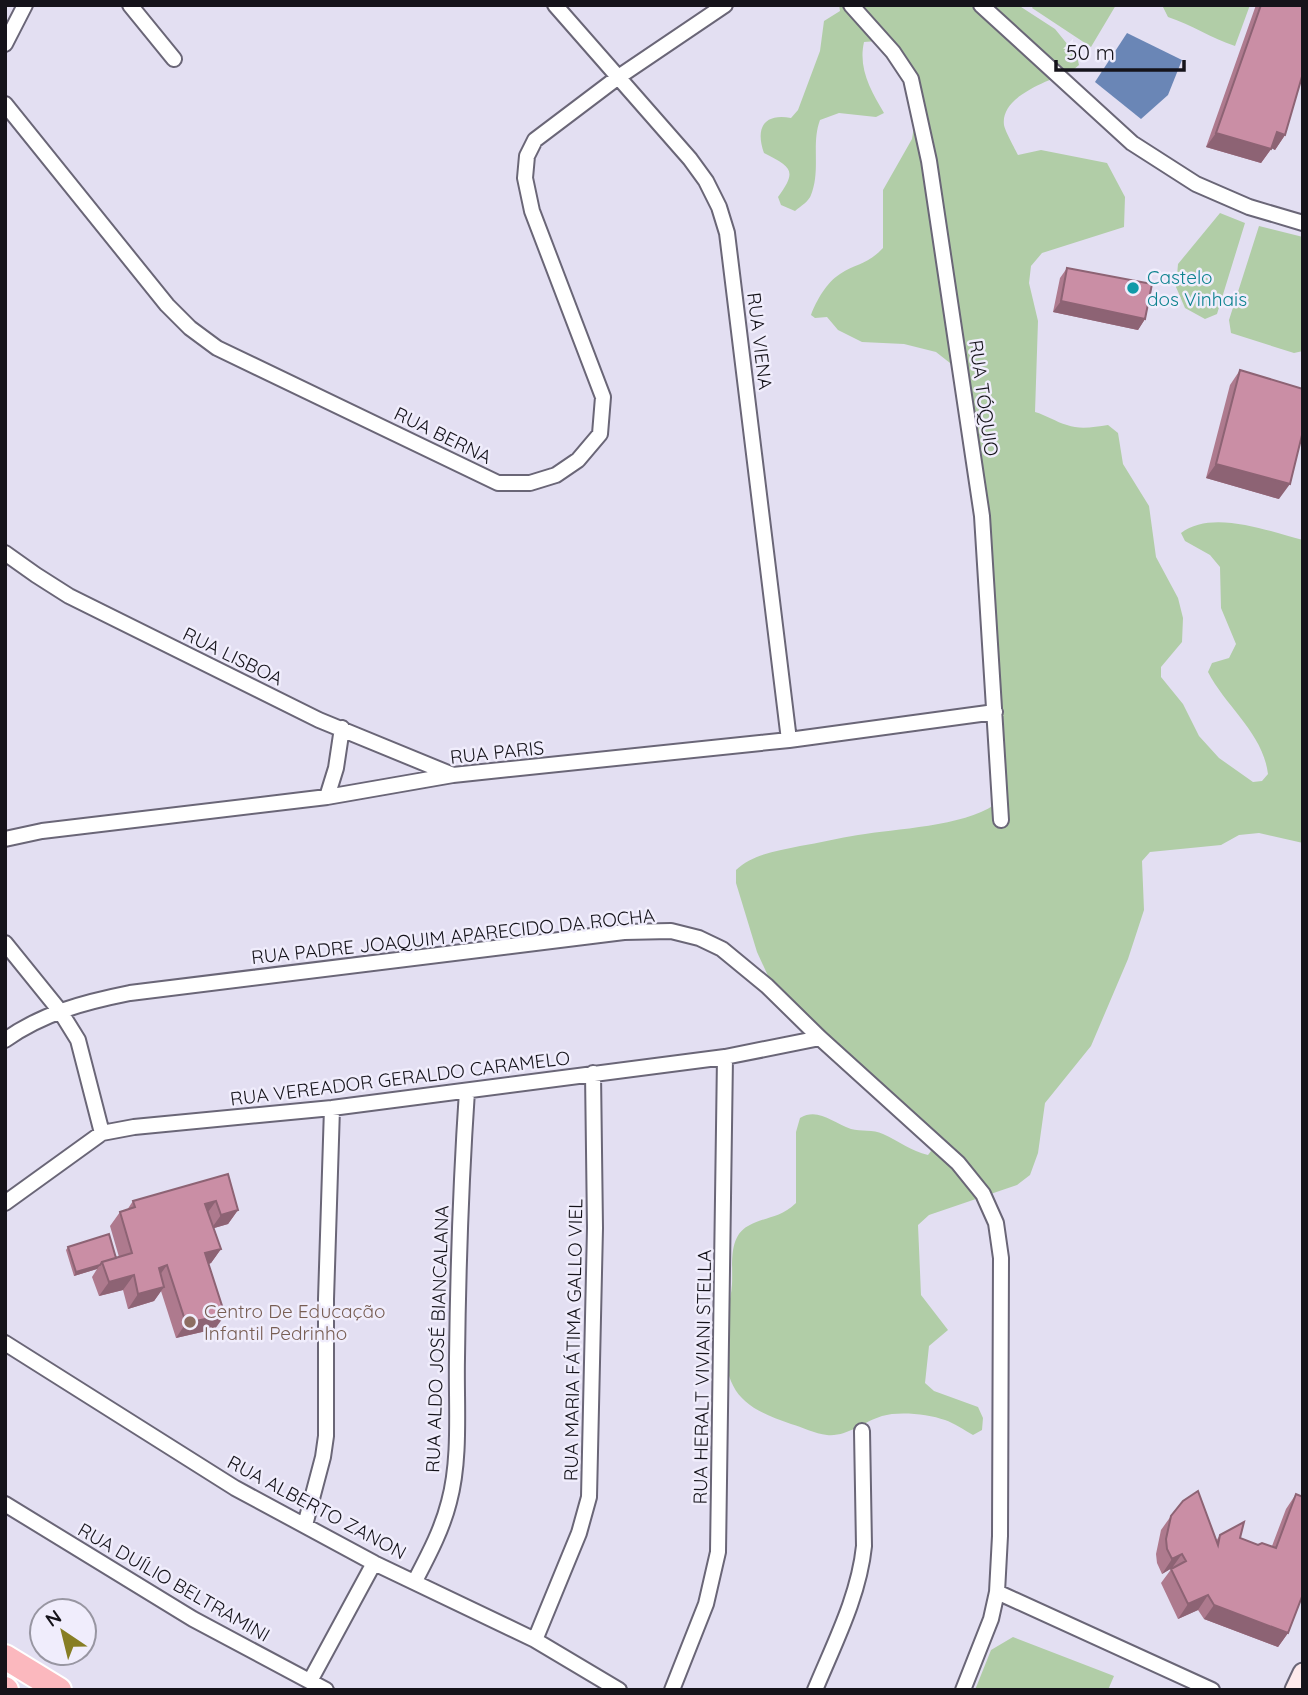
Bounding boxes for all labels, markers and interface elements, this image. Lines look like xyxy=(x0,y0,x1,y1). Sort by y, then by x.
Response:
scale bar xyxy=(1056,28,1184,72)
text: 50 m xyxy=(1066,39,1115,65)
place label: Castelo dos Vinhais xyxy=(1147,265,1247,311)
marker: Castelo dos Vinhais xyxy=(1125,280,1141,296)
street label: RUA VIENA xyxy=(742,291,778,391)
street label: RUA TÓQUIO xyxy=(964,338,1004,458)
street label: RUA BERNA xyxy=(390,401,496,469)
street label: RUA LISBOA xyxy=(179,622,287,690)
street label: RUA PARIS xyxy=(449,735,545,769)
street label: RUA PADRE JOAQUIM APARECIDO DA ROCHA xyxy=(250,903,656,969)
street label: RUA VEREADOR GERALDO CARAMELO xyxy=(229,1045,571,1111)
street label: RUA MARIA FÁTIMA GALLO VIEL xyxy=(559,1199,587,1481)
street label: RUA ALDO JOSÉ BIANCALANA xyxy=(420,1205,454,1473)
street label: RUA HERALT VIVIANI STELLA xyxy=(688,1249,716,1505)
place label: Centro De Educação Infantil Pedrinho xyxy=(204,1299,385,1345)
marker: Centro De Educação Infantil Pedrinho xyxy=(182,1314,198,1330)
street label: RUA ALBERTO ZANON xyxy=(223,1450,411,1564)
street label: RUA DUÍLIO BELTRAMINI xyxy=(74,1517,274,1647)
north arrow xyxy=(28,1597,98,1667)
text: N xyxy=(41,1604,66,1632)

